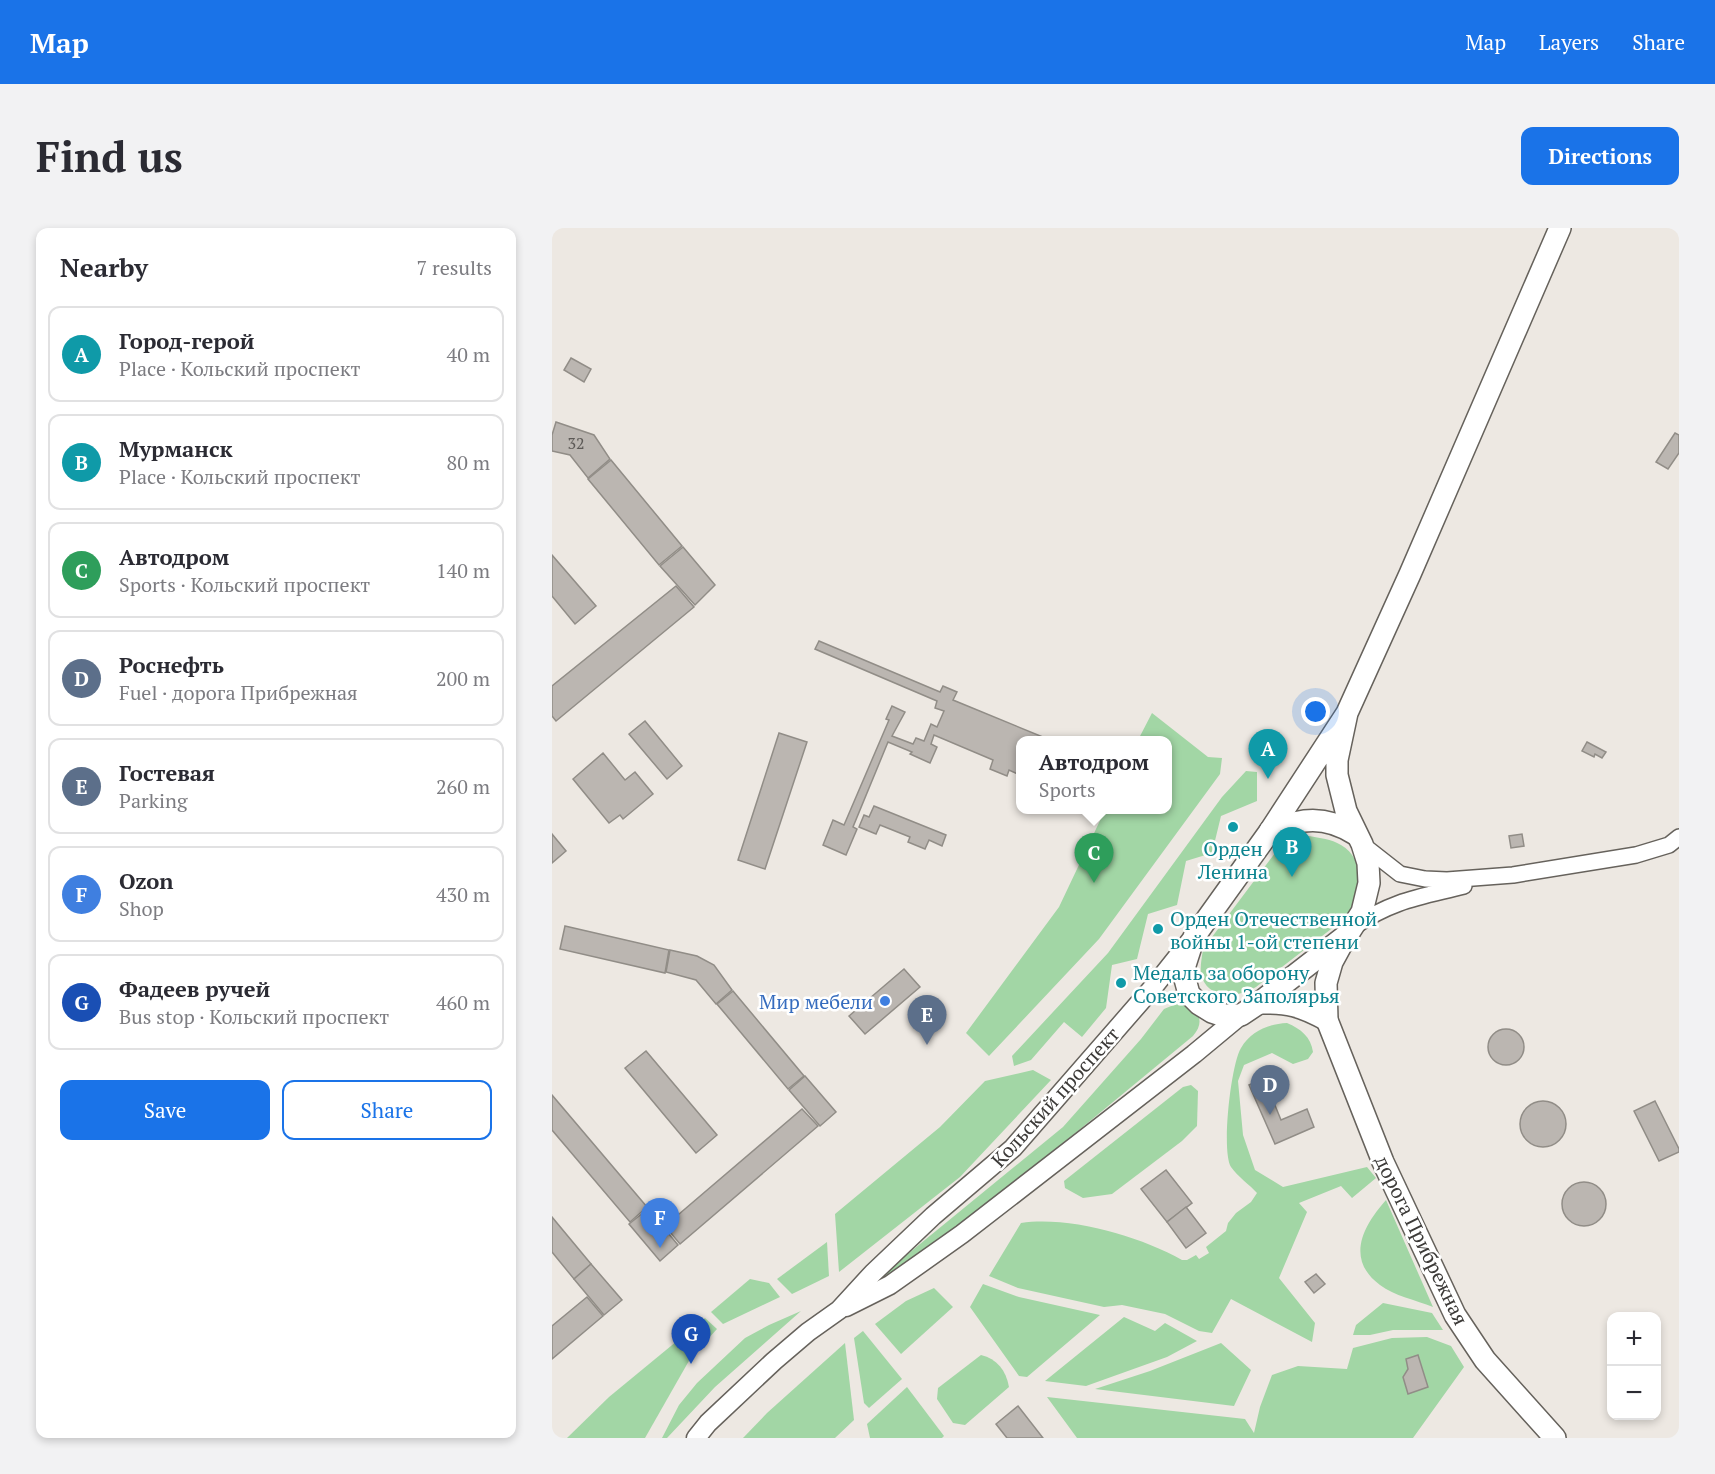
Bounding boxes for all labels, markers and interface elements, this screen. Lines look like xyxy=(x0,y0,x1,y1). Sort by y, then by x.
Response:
text: Map xyxy=(30,24,89,61)
text: Map xyxy=(1465,28,1506,56)
text: Layers xyxy=(1539,28,1599,56)
text: Share xyxy=(1632,28,1685,56)
button: Directions xyxy=(1521,127,1679,185)
text: Find us xyxy=(36,128,183,184)
text: Nearby xyxy=(60,250,148,284)
text: 7 results xyxy=(417,254,492,281)
text: Город-герой xyxy=(119,326,254,355)
text: A xyxy=(74,341,89,368)
text: 40 m xyxy=(447,341,490,368)
text: Place · Кольский проспект xyxy=(119,355,360,382)
house number: 32 xyxy=(567,432,585,454)
text: Мурманск xyxy=(119,434,233,463)
text: B xyxy=(75,449,88,476)
text: 80 m xyxy=(447,449,490,476)
text: Place · Кольский проспект xyxy=(119,463,360,490)
text: Автодром xyxy=(119,542,229,571)
text: C xyxy=(75,557,88,584)
text: 140 m xyxy=(436,557,490,584)
text: Sports · Кольский проспект xyxy=(119,571,370,598)
text: Роснефть xyxy=(119,650,224,679)
text: D xyxy=(74,665,89,692)
text: 200 m xyxy=(436,665,490,692)
text: Fuel · дорога Прибрежная xyxy=(119,679,358,706)
your location xyxy=(1301,697,1330,726)
pin: A xyxy=(1248,730,1288,779)
popup xyxy=(1016,736,1172,814)
text: Автодром xyxy=(1039,747,1149,776)
text: Гостевая xyxy=(119,758,215,787)
text: E xyxy=(75,773,88,800)
text: 260 m xyxy=(436,773,490,800)
text: Sports xyxy=(1039,776,1096,803)
text: Parking xyxy=(119,787,187,814)
marker: Орден Ленина xyxy=(1226,820,1240,834)
pin: B xyxy=(1272,828,1312,877)
pin: C xyxy=(1074,834,1114,883)
place label: Орден Ленина xyxy=(1197,835,1268,885)
text: Ozon xyxy=(119,866,173,895)
text: F xyxy=(76,881,87,908)
text: 430 m xyxy=(436,881,490,908)
text: Shop xyxy=(119,895,164,922)
place label: Орден Отечественной войны 1-ой степени xyxy=(1170,905,1377,955)
marker: Орден Отечественной войны 1-ой степени xyxy=(1151,922,1165,936)
place label: Медаль за оборону Советского Заполярья xyxy=(1133,959,1340,1009)
text: Фадеев ручей xyxy=(119,974,270,1003)
marker: Медаль за оборону Советского Заполярья xyxy=(1114,976,1128,990)
place label: Мир мебели xyxy=(759,988,873,1015)
text: G xyxy=(74,989,89,1016)
text: 460 m xyxy=(436,989,490,1016)
marker: Мир мебели xyxy=(878,994,892,1008)
pin: E xyxy=(908,996,946,1045)
text: Bus stop · Кольский проспект xyxy=(119,1003,389,1030)
street label: Кольский проспект xyxy=(985,1021,1125,1173)
pin: D xyxy=(1250,1066,1290,1115)
button: Save xyxy=(60,1080,270,1140)
button: Share xyxy=(282,1080,492,1140)
street label: дорога Прибрежная xyxy=(1369,1151,1475,1329)
pin: F xyxy=(640,1198,680,1248)
map controls xyxy=(1607,1312,1661,1420)
button: + xyxy=(1607,1312,1661,1366)
pin: G xyxy=(672,1314,710,1364)
button: − xyxy=(1607,1366,1661,1420)

